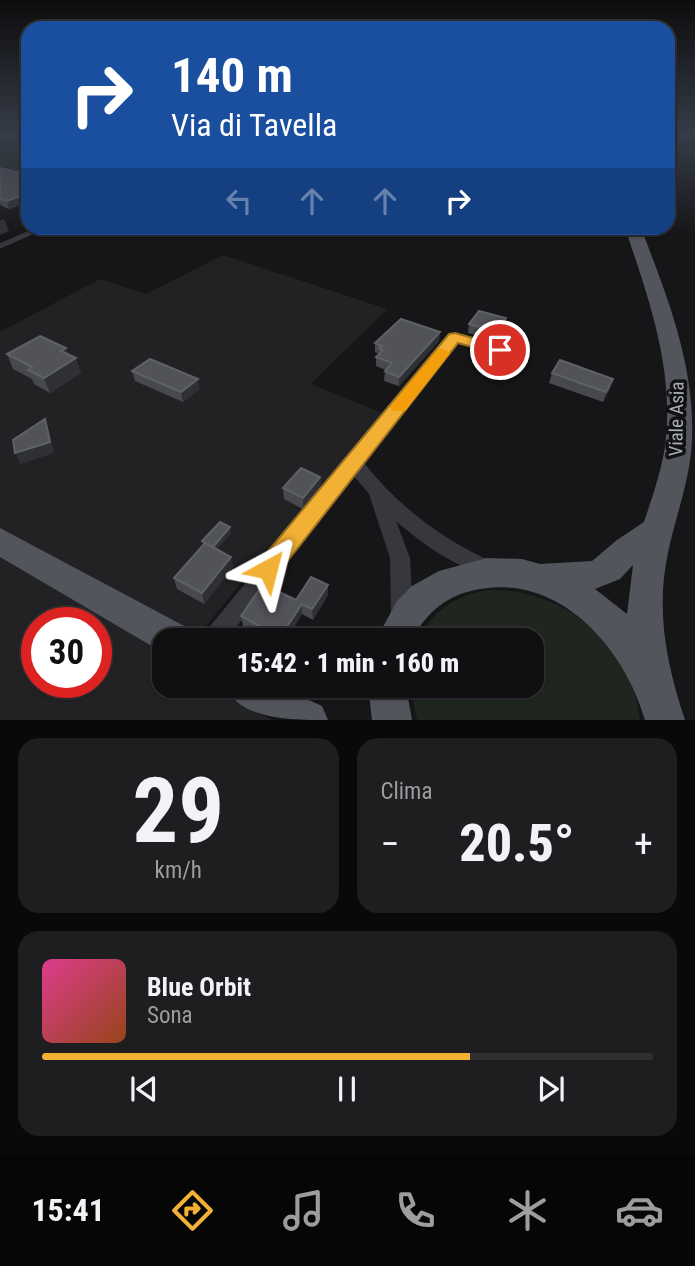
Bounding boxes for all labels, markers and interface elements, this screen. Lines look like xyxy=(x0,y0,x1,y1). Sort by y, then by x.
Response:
text: 140 m xyxy=(171,47,293,104)
icon: right xyxy=(56,49,147,140)
text: Via di Tavella xyxy=(171,106,337,144)
icon: left xyxy=(220,182,258,220)
icon: ahead xyxy=(293,182,331,220)
icon: ahead xyxy=(366,182,404,220)
icon: right xyxy=(439,182,477,220)
pin xyxy=(470,320,530,380)
icon: arrive xyxy=(481,331,519,369)
street label: Viale Asia xyxy=(664,381,689,457)
position arrow xyxy=(231,532,305,606)
speed limit sign: 30 xyxy=(21,607,112,698)
text: 15:42 · 1 min · 160 m xyxy=(237,648,459,678)
text: 29 xyxy=(132,758,224,864)
text: Clima xyxy=(381,778,432,805)
text: 20.5° xyxy=(459,813,574,874)
text: − xyxy=(381,822,400,866)
text: + xyxy=(634,822,653,866)
text: km/h xyxy=(155,857,202,884)
text: Blue Orbit xyxy=(147,972,251,1002)
text: Sona xyxy=(147,1002,193,1029)
icon: previous xyxy=(125,1070,163,1108)
icon: pause xyxy=(328,1070,366,1108)
icon: next xyxy=(532,1070,570,1108)
icon: directions xyxy=(168,1186,217,1235)
icon: music xyxy=(279,1186,328,1235)
icon: phone xyxy=(391,1186,440,1235)
icon: climate xyxy=(503,1186,552,1235)
icon: car xyxy=(615,1186,664,1235)
text: 15:41 xyxy=(31,1191,105,1229)

